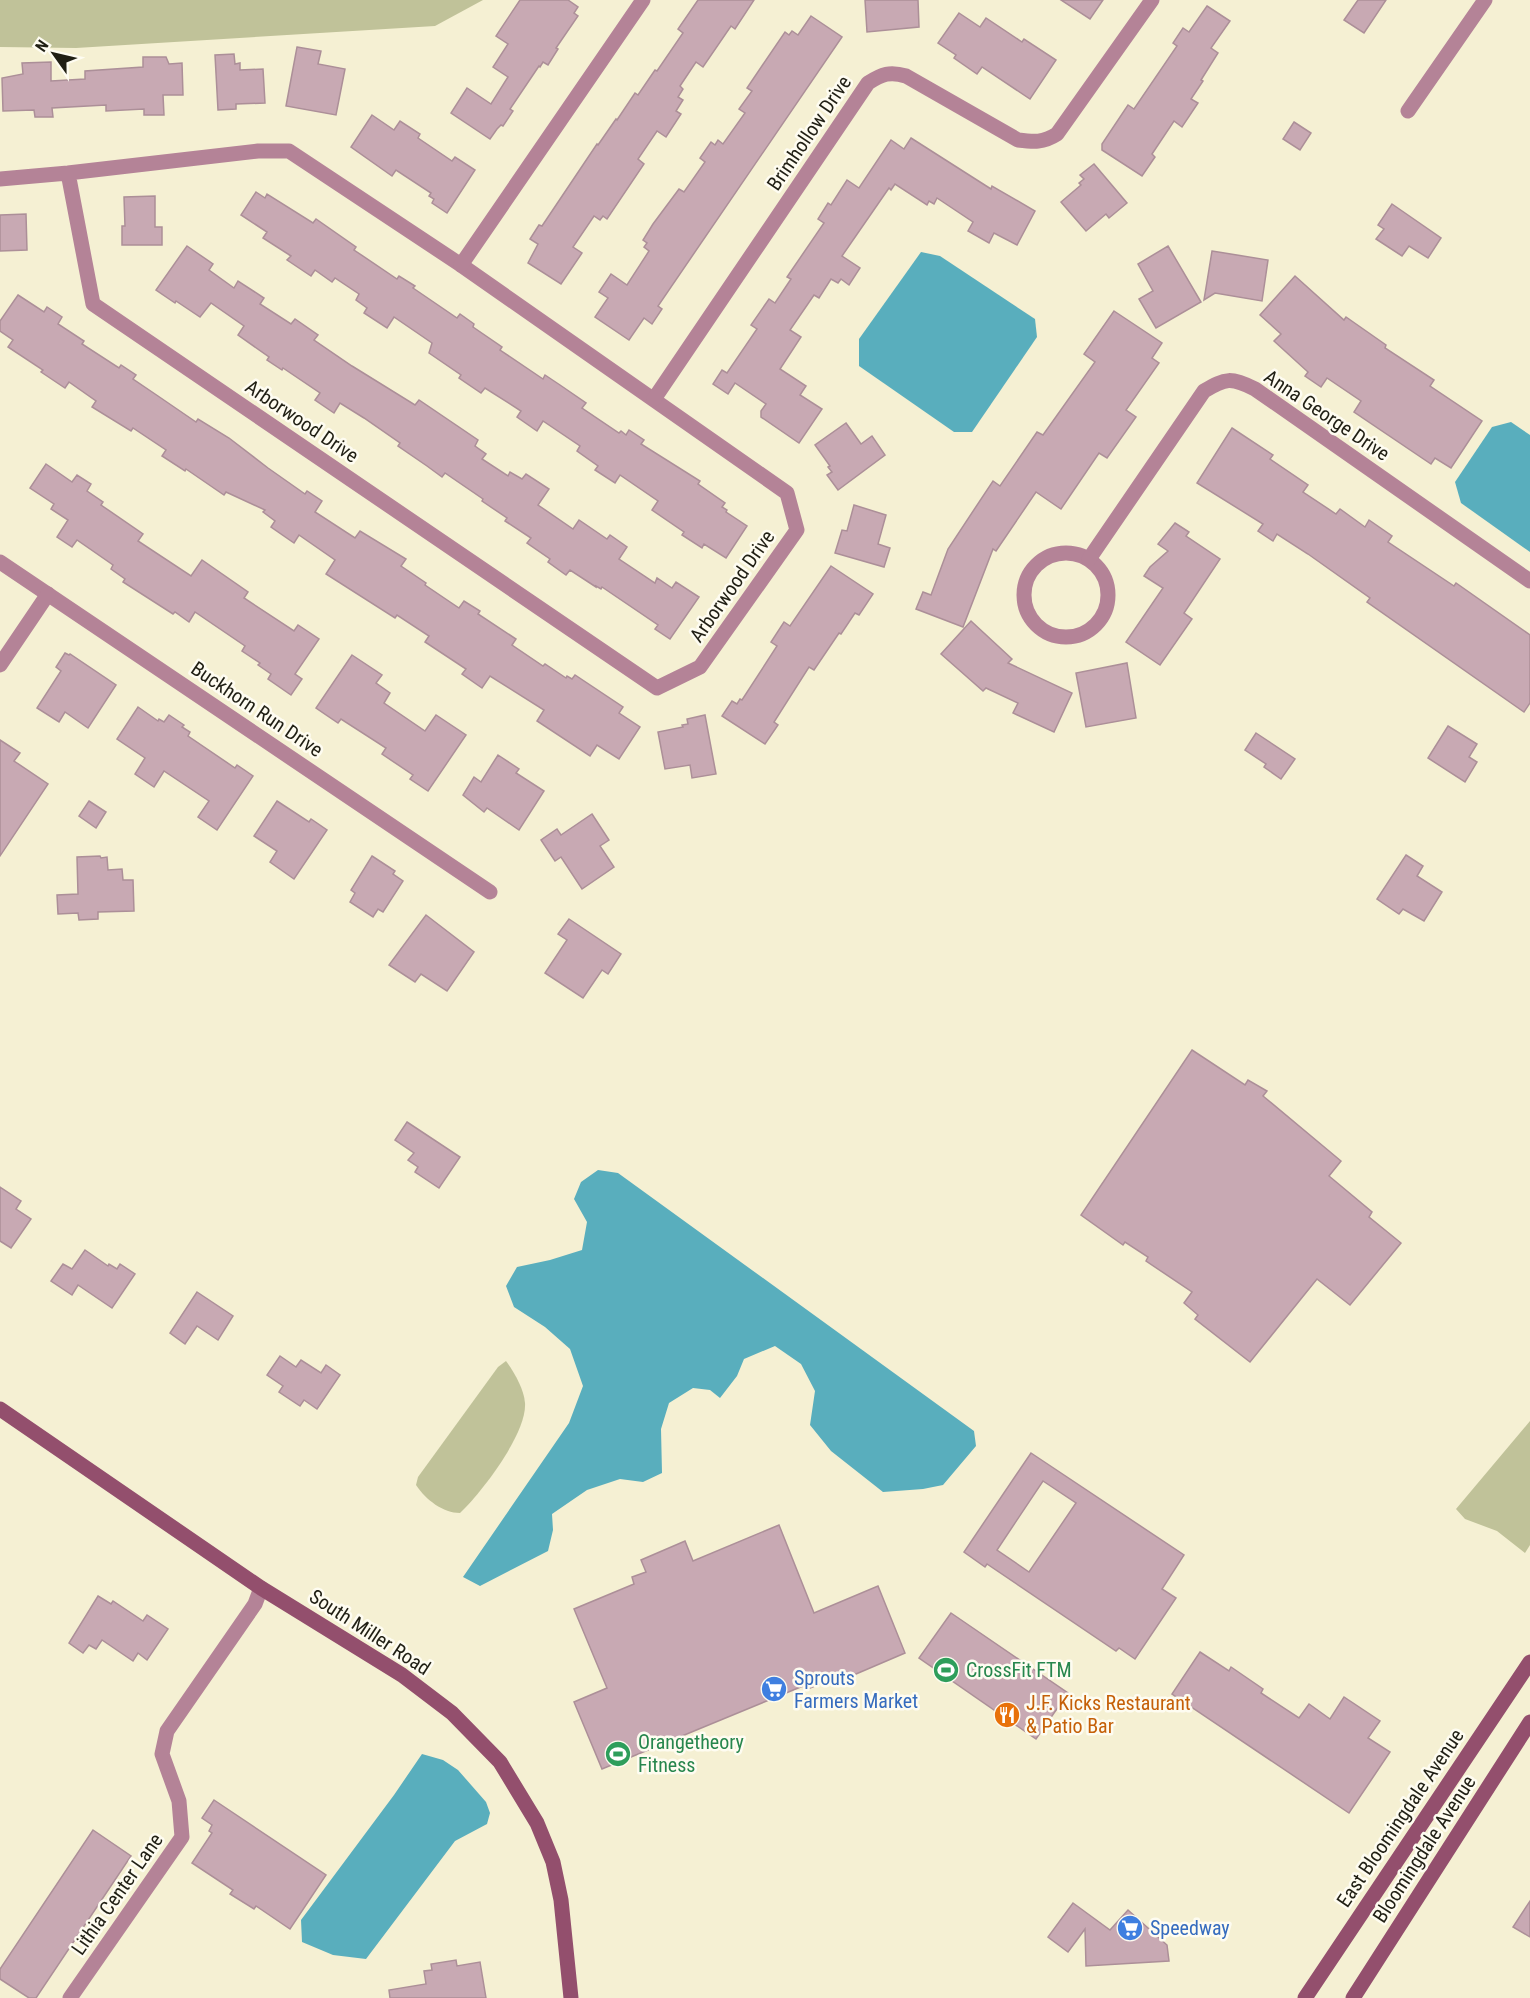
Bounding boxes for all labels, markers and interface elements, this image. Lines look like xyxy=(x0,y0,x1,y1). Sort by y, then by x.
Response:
north arrow xyxy=(24,24,84,84)
text: N xyxy=(31,37,53,55)
street label: Brimhollow Drive xyxy=(762,71,856,195)
street label: Anna George Drive xyxy=(1260,364,1394,466)
street label: Arborwood Drive xyxy=(241,374,363,468)
street label: Arborwood Drive xyxy=(685,525,779,647)
street label: Buckhorn Run Drive xyxy=(187,656,327,762)
street label: South Miller Road xyxy=(305,1584,435,1680)
sports icon: CrossFit FTM xyxy=(931,1655,961,1685)
place label: CrossFit FTM xyxy=(966,1658,1072,1682)
place label: Sprouts Farmers Market xyxy=(794,1666,918,1713)
supermarket icon: Sprouts Farmers Market xyxy=(759,1674,789,1704)
place label: J.F. Kicks Restaurant & Patio Bar xyxy=(1026,1691,1191,1738)
restaurant icon: J.F. Kicks Restaurant & Patio Bar xyxy=(992,1700,1022,1730)
street label: East Bloomingdale Avenue xyxy=(1331,1724,1469,1912)
place label: Orangetheory Fitness xyxy=(638,1730,744,1777)
sports icon: Orangetheory Fitness xyxy=(603,1739,633,1769)
street label: Bloomingdale Avenue xyxy=(1368,1771,1480,1927)
street label: Lithia Center Lane xyxy=(66,1829,168,1959)
supermarket icon: Speedway xyxy=(1115,1913,1145,1943)
place label: Speedway xyxy=(1150,1916,1230,1940)

